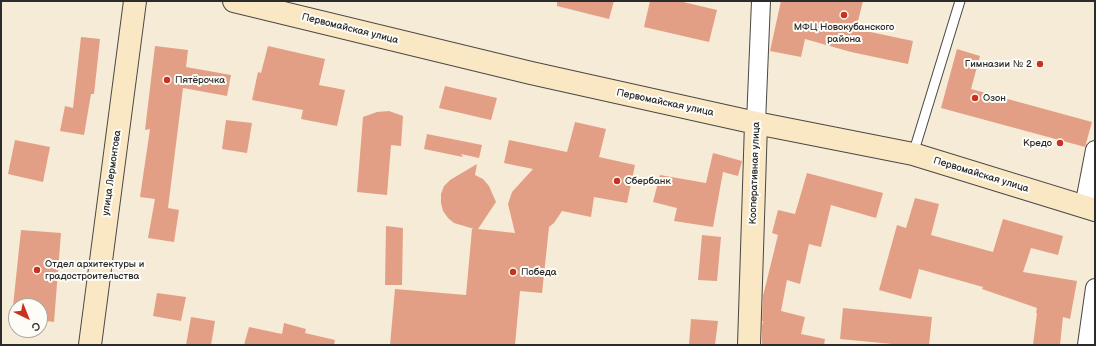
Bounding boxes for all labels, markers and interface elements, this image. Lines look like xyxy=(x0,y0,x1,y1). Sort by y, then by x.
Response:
marker: МФЦ Новокубанского района xyxy=(839,10,849,20)
street label: Первомайская улица xyxy=(300,11,400,47)
place label: МФЦ Новокубанского района xyxy=(794,21,894,44)
place label: Гимназии № 2 xyxy=(965,58,1032,70)
marker: Гимназии № 2 xyxy=(1035,59,1045,69)
place label: Пятёрочка xyxy=(175,74,225,86)
marker: Пятёрочка xyxy=(162,75,172,85)
street label: Первомайская улица xyxy=(615,87,715,119)
place label: Озон xyxy=(983,92,1006,104)
marker: Озон xyxy=(970,93,980,103)
street label: Кооперативная улица xyxy=(747,121,763,225)
street label: улица Лермонтова xyxy=(100,129,124,217)
place label: Кредо xyxy=(1023,137,1052,149)
marker: Кредо xyxy=(1055,138,1065,148)
street label: Первомайская улица xyxy=(932,155,1030,195)
place label: Сбербанк xyxy=(625,175,671,187)
marker: Сбербанк xyxy=(612,176,622,186)
place label: Отдел архитектуры и градостроительства xyxy=(45,258,144,282)
marker: Отдел архитектуры и градостроительства xyxy=(32,265,42,275)
place label: Победа xyxy=(521,266,557,278)
marker: Победа xyxy=(508,267,518,277)
north arrow xyxy=(8,298,48,338)
text: С xyxy=(29,319,43,334)

